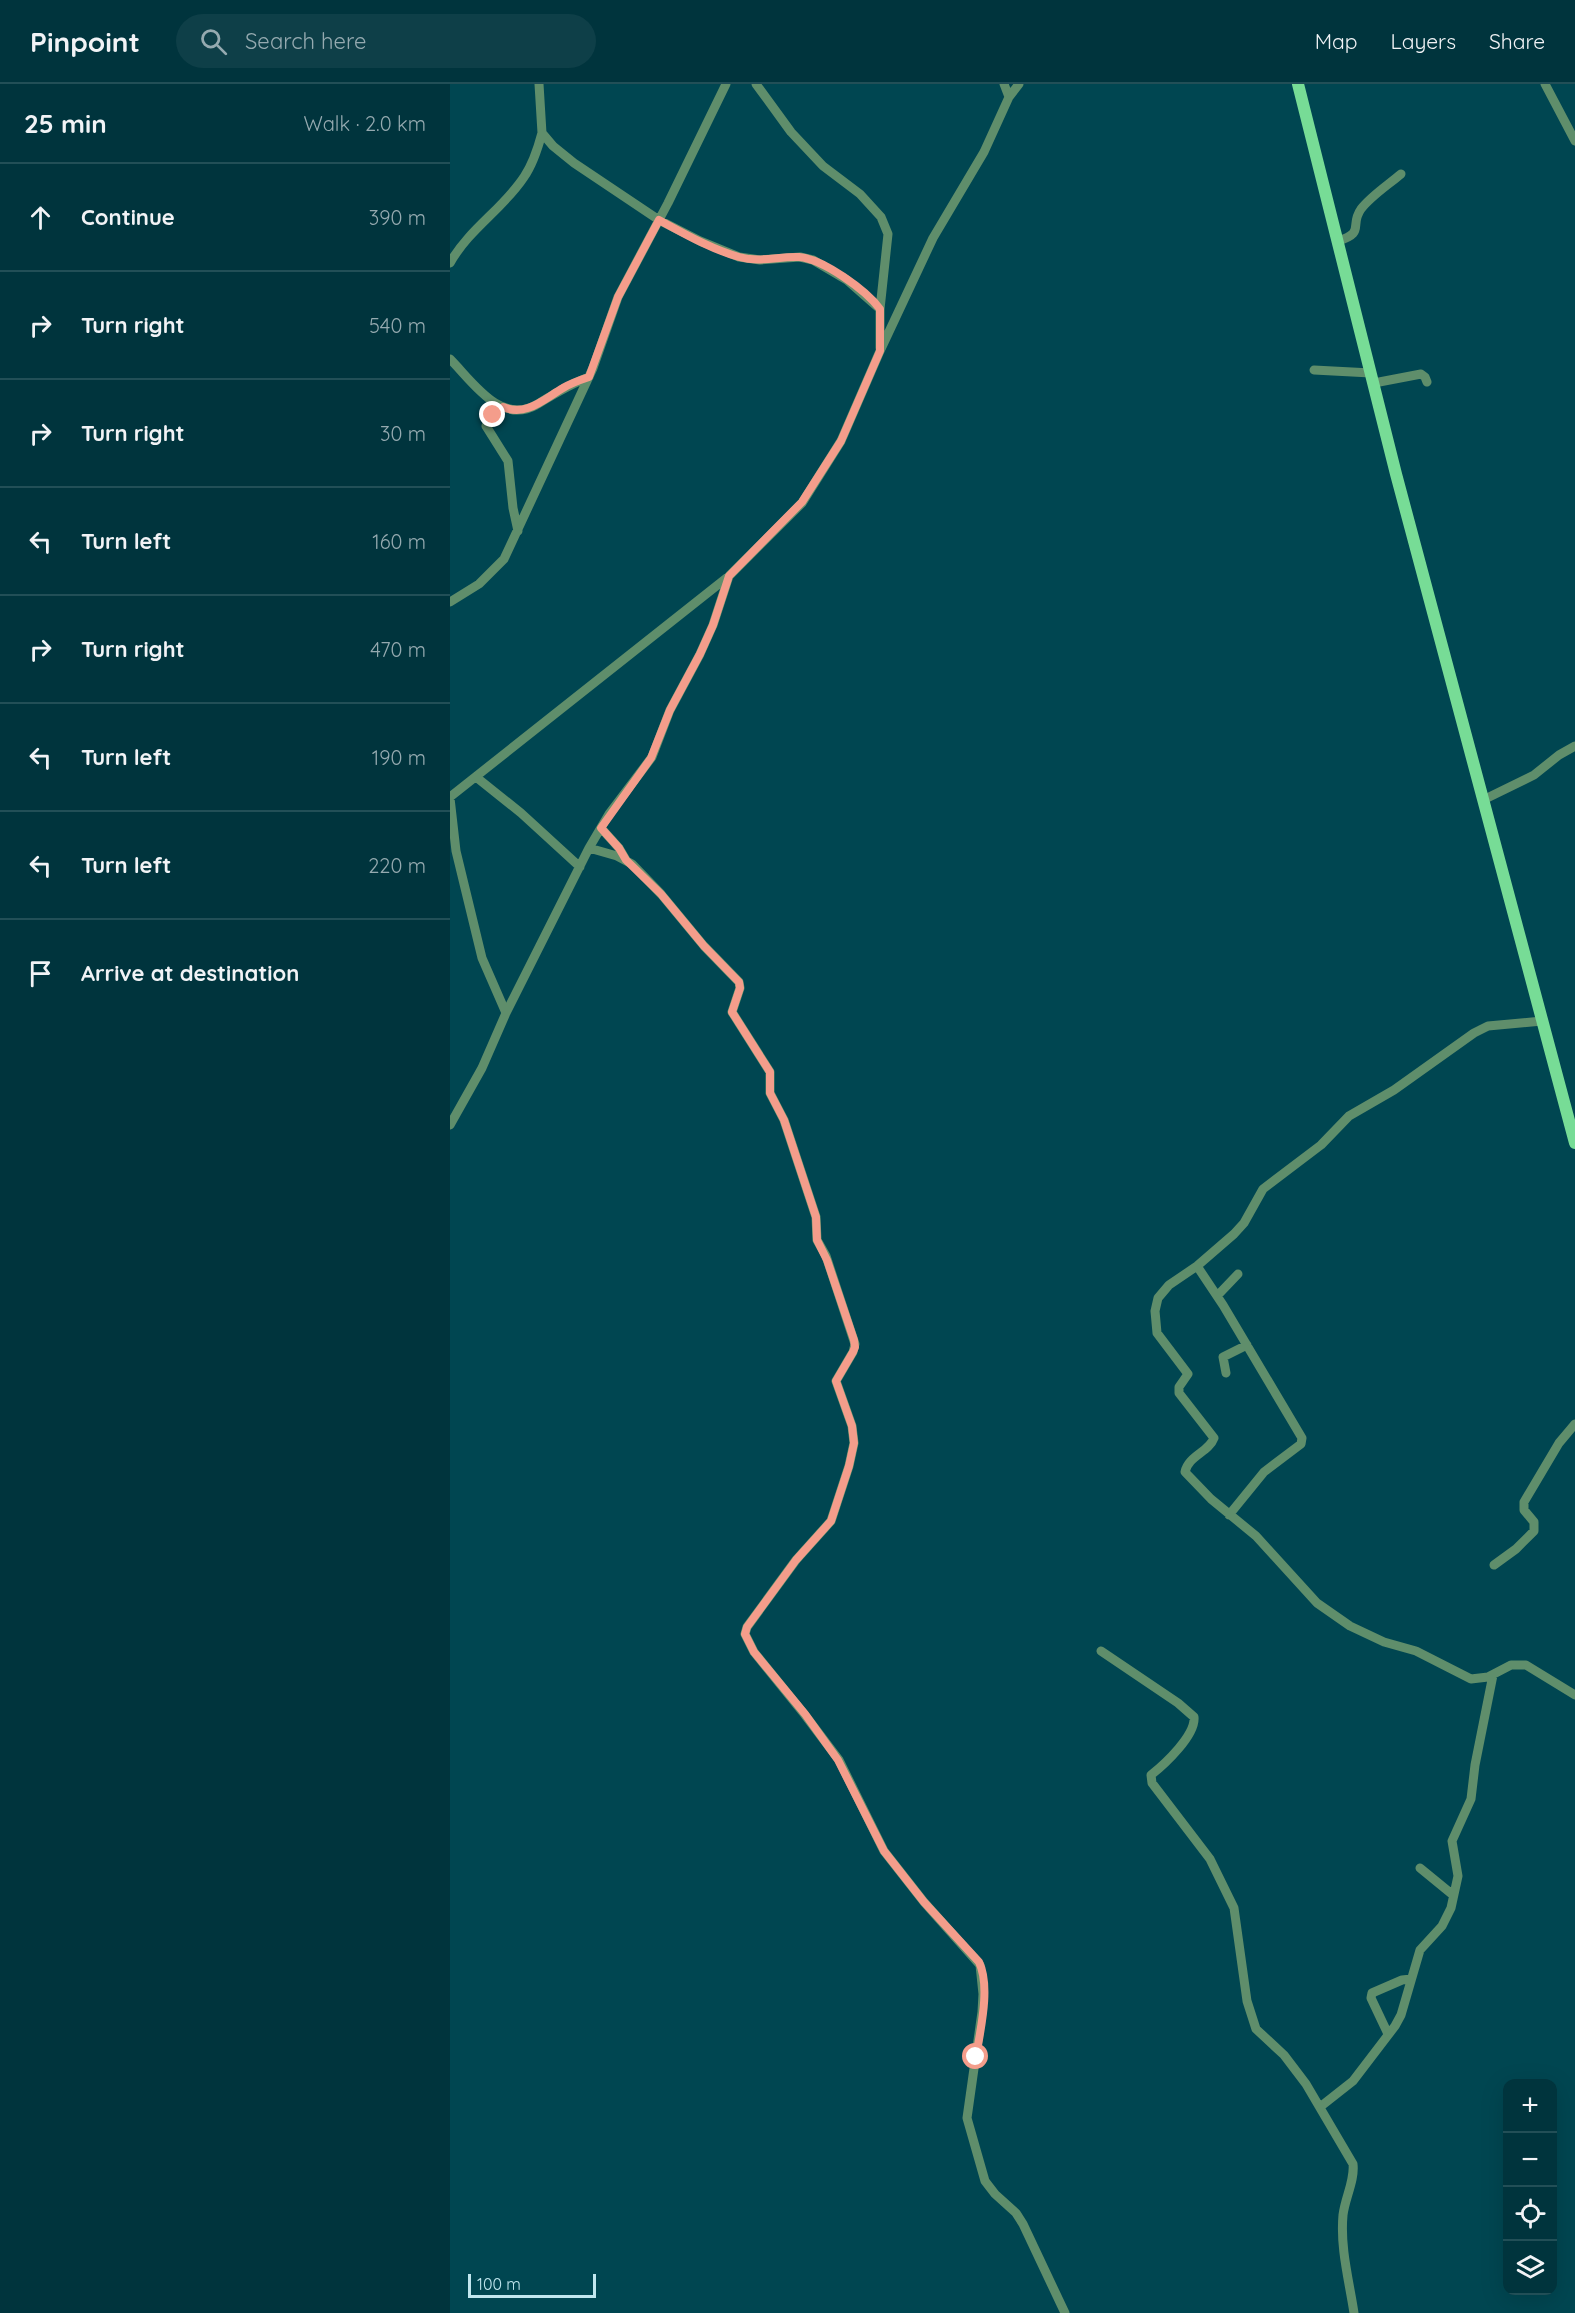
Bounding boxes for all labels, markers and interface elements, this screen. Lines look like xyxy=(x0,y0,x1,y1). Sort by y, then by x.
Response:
search box xyxy=(176,14,596,68)
text: Pinpoint xyxy=(30,24,140,59)
icon: search xyxy=(197,25,230,58)
text: Search here xyxy=(245,27,366,55)
text: Map xyxy=(1315,28,1358,54)
text: Layers xyxy=(1391,28,1456,54)
text: Share xyxy=(1489,28,1545,54)
text: 25 min xyxy=(24,107,107,140)
text: Walk · 2.0 km xyxy=(304,111,426,136)
icon: ahead xyxy=(24,201,57,234)
text: Continue xyxy=(81,203,175,231)
text: 390 m xyxy=(369,205,426,230)
icon: right xyxy=(24,309,57,342)
text: Turn right xyxy=(81,311,185,339)
text: 540 m xyxy=(369,313,426,338)
route end xyxy=(479,401,505,427)
icon: right xyxy=(24,417,57,450)
text: Turn right xyxy=(81,419,185,447)
text: 30 m xyxy=(380,421,426,446)
icon: left xyxy=(24,525,57,558)
text: Turn left xyxy=(81,527,171,555)
text: 160 m xyxy=(372,529,426,554)
icon: right xyxy=(24,633,57,666)
text: Turn right xyxy=(81,635,185,663)
text: 470 m xyxy=(370,637,426,662)
icon: left xyxy=(24,741,57,774)
text: Turn left xyxy=(81,743,171,771)
text: 190 m xyxy=(372,745,426,770)
icon: left xyxy=(24,849,57,882)
text: Turn left xyxy=(81,851,171,879)
text: 220 m xyxy=(368,853,426,878)
icon: arrive xyxy=(24,957,57,990)
text: Arrive at destination xyxy=(81,959,299,987)
route start xyxy=(962,2043,988,2069)
map controls xyxy=(1503,2079,1557,2295)
button: + xyxy=(1503,2079,1557,2133)
button: − xyxy=(1503,2133,1557,2187)
button: locate xyxy=(1503,2187,1557,2241)
button: layers xyxy=(1503,2241,1557,2295)
scale bar xyxy=(468,2271,596,2298)
text: 100 m xyxy=(477,2274,521,2294)

